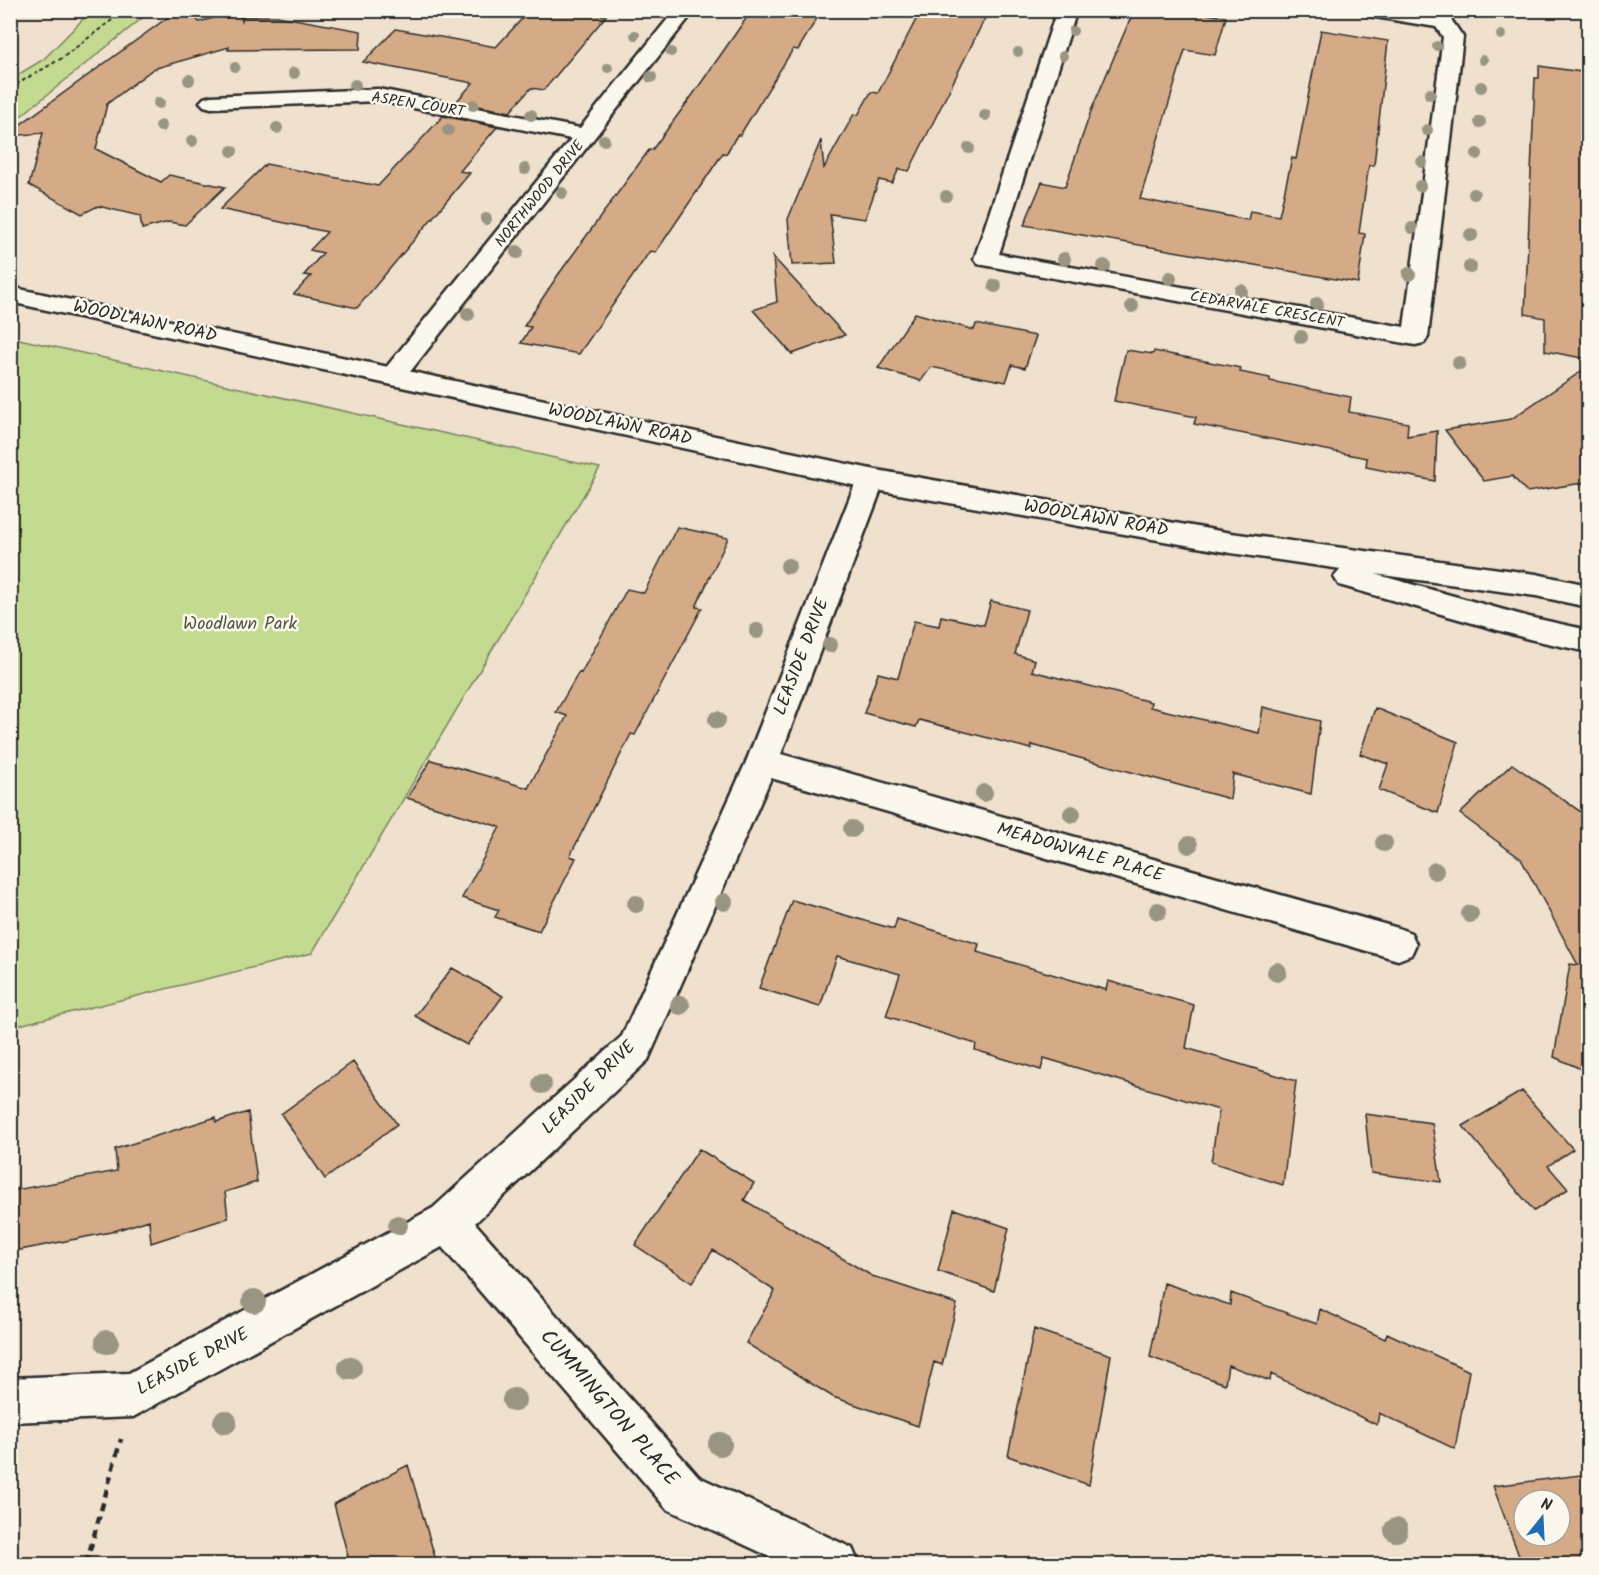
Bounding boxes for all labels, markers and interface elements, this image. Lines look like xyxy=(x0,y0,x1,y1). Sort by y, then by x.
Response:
street label: ASPEN COURT xyxy=(370,86,468,125)
street label: NORTHWOOD DRIVE xyxy=(489,134,592,253)
street label: CEDARVALE CRESCENT xyxy=(1188,285,1348,336)
street label: WOODLAWN ROAD xyxy=(71,293,220,351)
street label: WOODLAWN ROAD xyxy=(546,396,695,454)
street label: WOODLAWN ROAD xyxy=(1022,492,1171,546)
street label: LEASIDE DRIVE xyxy=(766,594,838,720)
park label: Woodlawn Park xyxy=(183,610,297,639)
street label: MEADOWVALE PLACE xyxy=(993,815,1167,891)
street label: LEASIDE DRIVE xyxy=(535,1034,643,1142)
street label: LEASIDE DRIVE xyxy=(132,1320,255,1404)
street label: CUMMINGTON PLACE xyxy=(531,1322,687,1494)
north arrow xyxy=(1512,1488,1572,1548)
text: N xyxy=(1538,1492,1555,1519)

